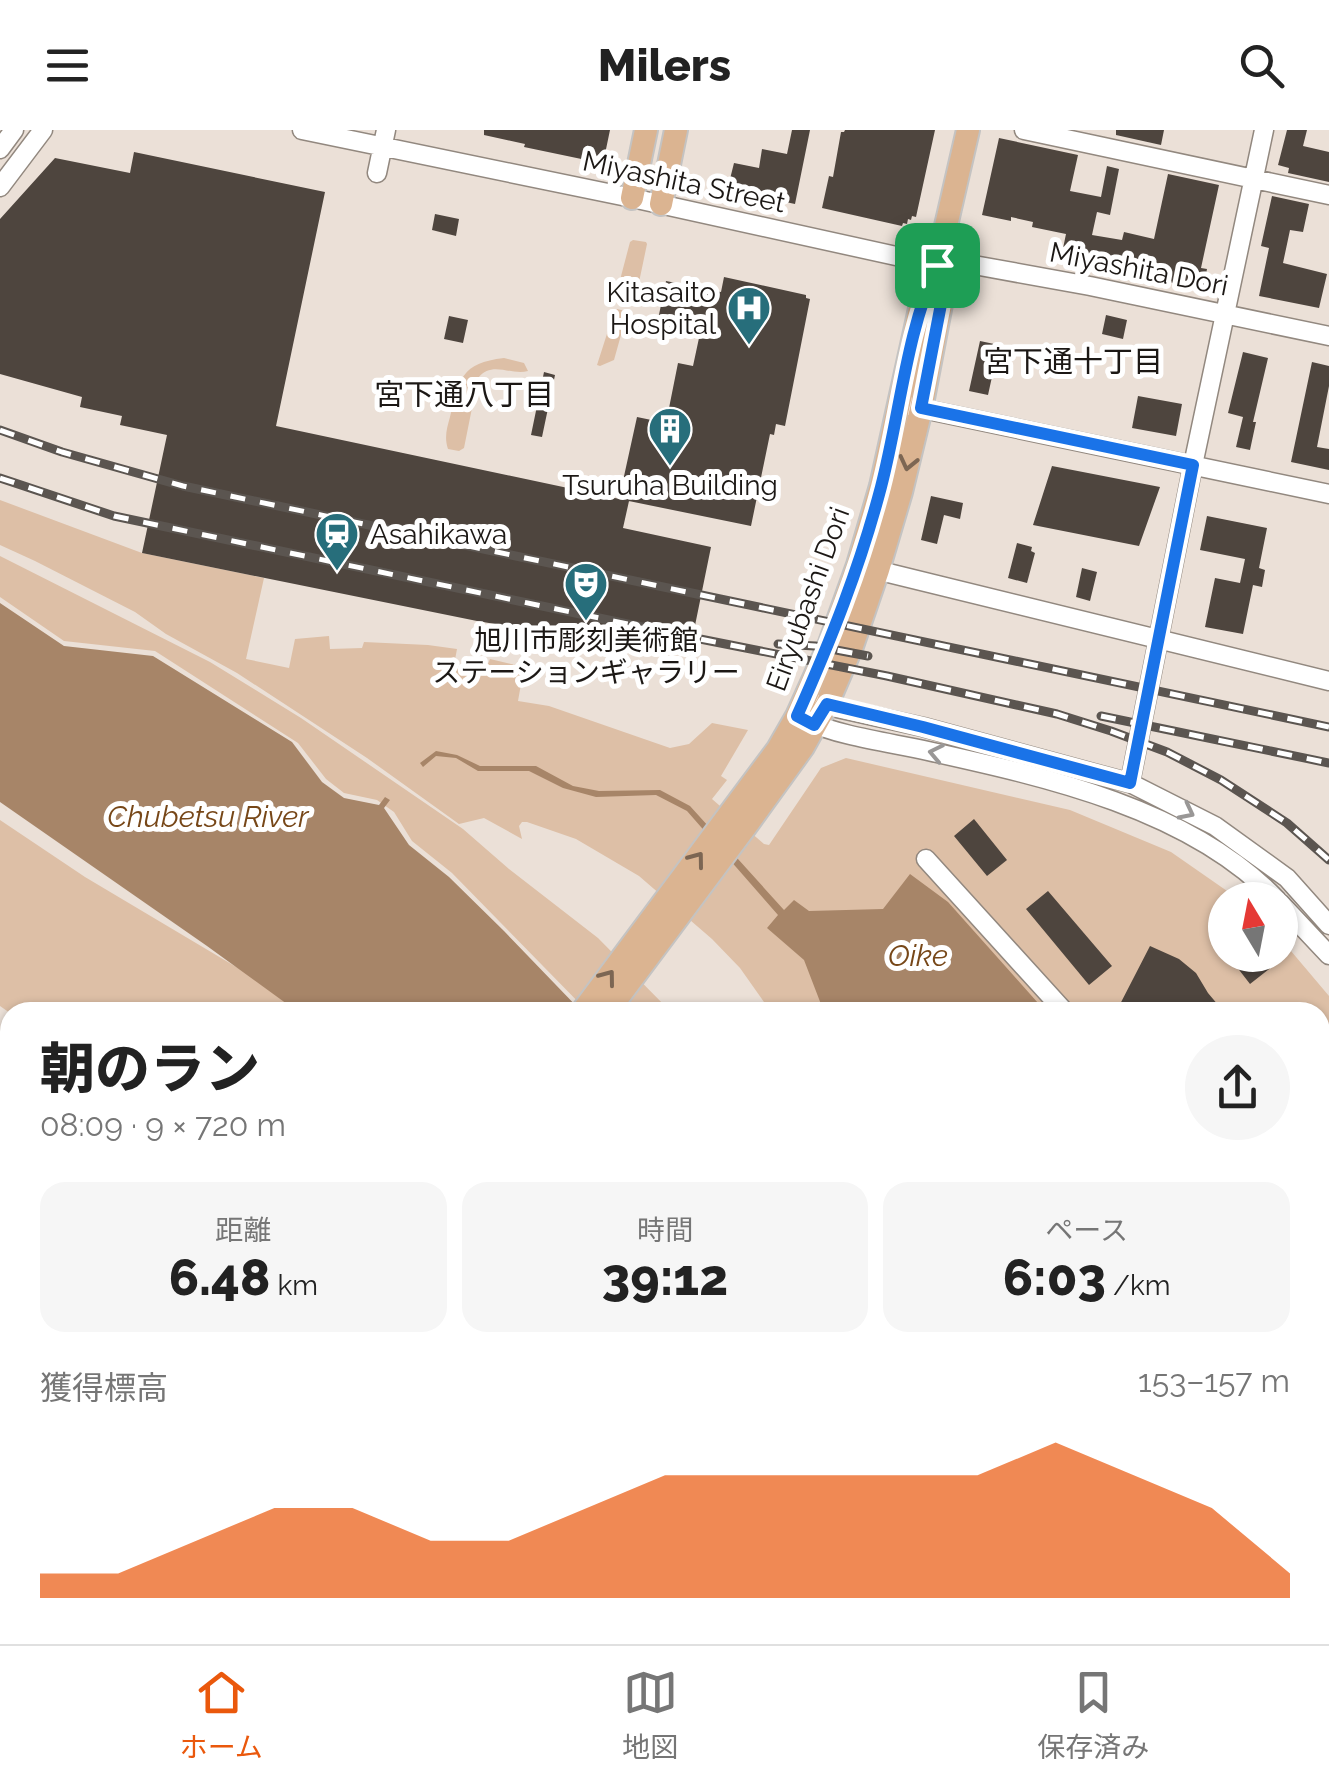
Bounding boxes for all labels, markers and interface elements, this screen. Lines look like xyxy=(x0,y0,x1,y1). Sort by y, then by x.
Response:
icon: menu xyxy=(40,38,95,93)
icon: search xyxy=(1234,38,1289,93)
text: Milers xyxy=(598,39,731,92)
street label: Miyashita Street xyxy=(580,144,789,220)
pin xyxy=(895,223,980,308)
street label: Miyashita Dori xyxy=(1047,236,1231,302)
icon: arrive xyxy=(910,238,965,293)
place label: Kitasaito Hospital xyxy=(607,276,716,341)
hospital icon: Kitasaito Hospital xyxy=(726,285,772,346)
district label: 宮下通十丁目 xyxy=(983,344,1163,379)
district label: 宮下通八丁目 xyxy=(374,377,554,412)
building icon: Tsuruha Building xyxy=(647,406,693,467)
one-way arrow xyxy=(899,454,920,471)
place label: Tsuruha Building xyxy=(562,469,778,502)
street label: Eiryubashi Dori xyxy=(759,503,857,695)
station icon: Asahikawa xyxy=(314,511,360,572)
place label: Asahikawa xyxy=(370,518,507,551)
theatre icon: 旭川市彫刻美術館 ステーションギャラリー xyxy=(563,561,609,622)
place label: 旭川市彫刻美術館 ステーションギャラリー xyxy=(432,624,740,689)
one-way arrow xyxy=(928,744,945,765)
water label: Chubetsu River xyxy=(107,799,310,834)
one-way arrow xyxy=(1177,800,1195,819)
one-way arrow xyxy=(686,852,703,870)
north arrow xyxy=(1208,882,1298,972)
map controls xyxy=(1208,882,1298,972)
water label: Oike xyxy=(888,938,948,973)
one-way arrow xyxy=(597,970,614,988)
button: share xyxy=(1185,1035,1290,1140)
text: 朝のラン xyxy=(40,1036,260,1101)
text: 08:09 · 9 × 720 m xyxy=(40,1106,286,1143)
text: 距離 xyxy=(215,1214,271,1247)
text: 時間 xyxy=(637,1214,693,1247)
text: ペース xyxy=(1045,1214,1128,1247)
text: 6.48 xyxy=(169,1248,270,1307)
text: 39:12 xyxy=(602,1248,728,1307)
text: 6:03 xyxy=(1003,1248,1106,1307)
text: km xyxy=(270,1269,318,1302)
text: /km xyxy=(1106,1269,1171,1302)
text: 153–157 m xyxy=(1138,1362,1290,1399)
text: 獲得標高 xyxy=(40,1369,168,1406)
tab: ホーム xyxy=(180,1665,263,1765)
tab: 地図 xyxy=(622,1665,678,1765)
tab: 保存済み xyxy=(1037,1665,1149,1765)

